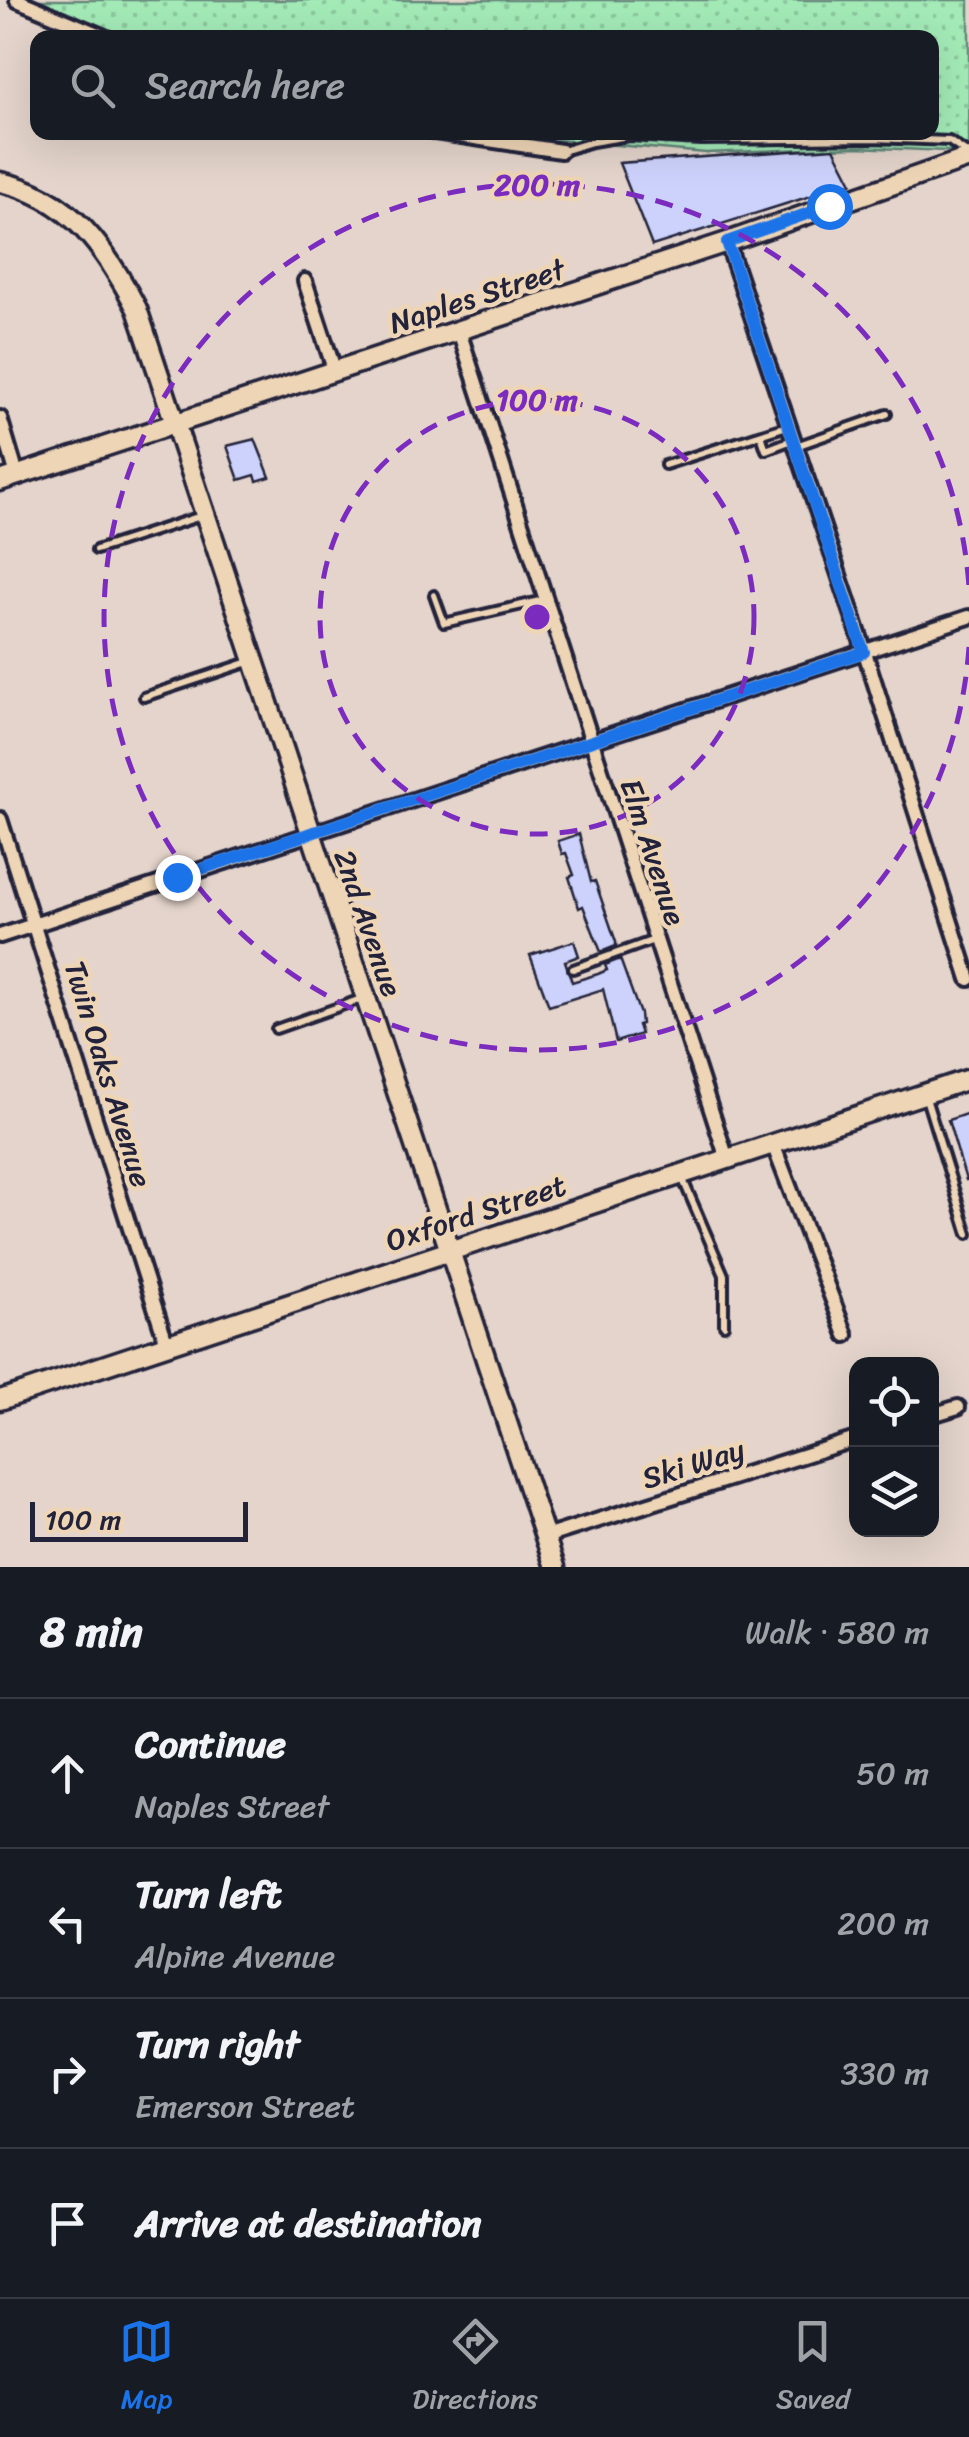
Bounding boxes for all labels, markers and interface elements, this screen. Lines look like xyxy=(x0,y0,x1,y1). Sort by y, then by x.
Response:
search box xyxy=(30,30,939,140)
text: Search here xyxy=(145,52,345,119)
icon: search xyxy=(65,58,120,113)
text: 200 m xyxy=(494,158,580,212)
route start xyxy=(807,184,853,230)
street label: Naples Street xyxy=(382,242,574,350)
text: 100 m xyxy=(496,373,578,427)
centre of rings xyxy=(519,599,555,635)
street label: Elm Avenue xyxy=(604,772,702,932)
street label: 2nd Avenue xyxy=(318,842,418,1004)
route end xyxy=(155,855,201,901)
street label: Twin Oaks Avenue xyxy=(48,954,168,1194)
street label: Oxford Street xyxy=(379,1158,573,1268)
map controls xyxy=(849,1357,939,1537)
button: locate xyxy=(849,1357,939,1447)
street label: Ski Way xyxy=(635,1423,752,1505)
button: layers xyxy=(849,1447,939,1537)
text: 100 m xyxy=(45,1495,121,1544)
scale bar xyxy=(30,1497,248,1542)
text: 8 min xyxy=(40,1595,143,1669)
text: Walk · 580 m xyxy=(745,1604,929,1661)
text: Continue xyxy=(135,1711,286,1778)
text: 50 m xyxy=(856,1745,929,1802)
icon: ahead xyxy=(40,1746,95,1801)
text: Naples Street xyxy=(135,1778,329,1835)
text: Turn left xyxy=(135,1861,281,1928)
text: 200 m xyxy=(837,1895,929,1952)
icon: left xyxy=(40,1896,95,1951)
text: Alpine Avenue xyxy=(135,1928,335,1985)
text: Turn right xyxy=(135,2011,300,2078)
text: 330 m xyxy=(841,2045,929,2102)
icon: right xyxy=(40,2046,95,2101)
text: Emerson Street xyxy=(135,2078,355,2135)
text: Arrive at destination xyxy=(135,2190,482,2257)
icon: arrive xyxy=(40,2196,95,2251)
tab: Map xyxy=(119,2314,174,2423)
tab: Directions xyxy=(412,2314,538,2423)
tab: Saved xyxy=(776,2314,850,2423)

